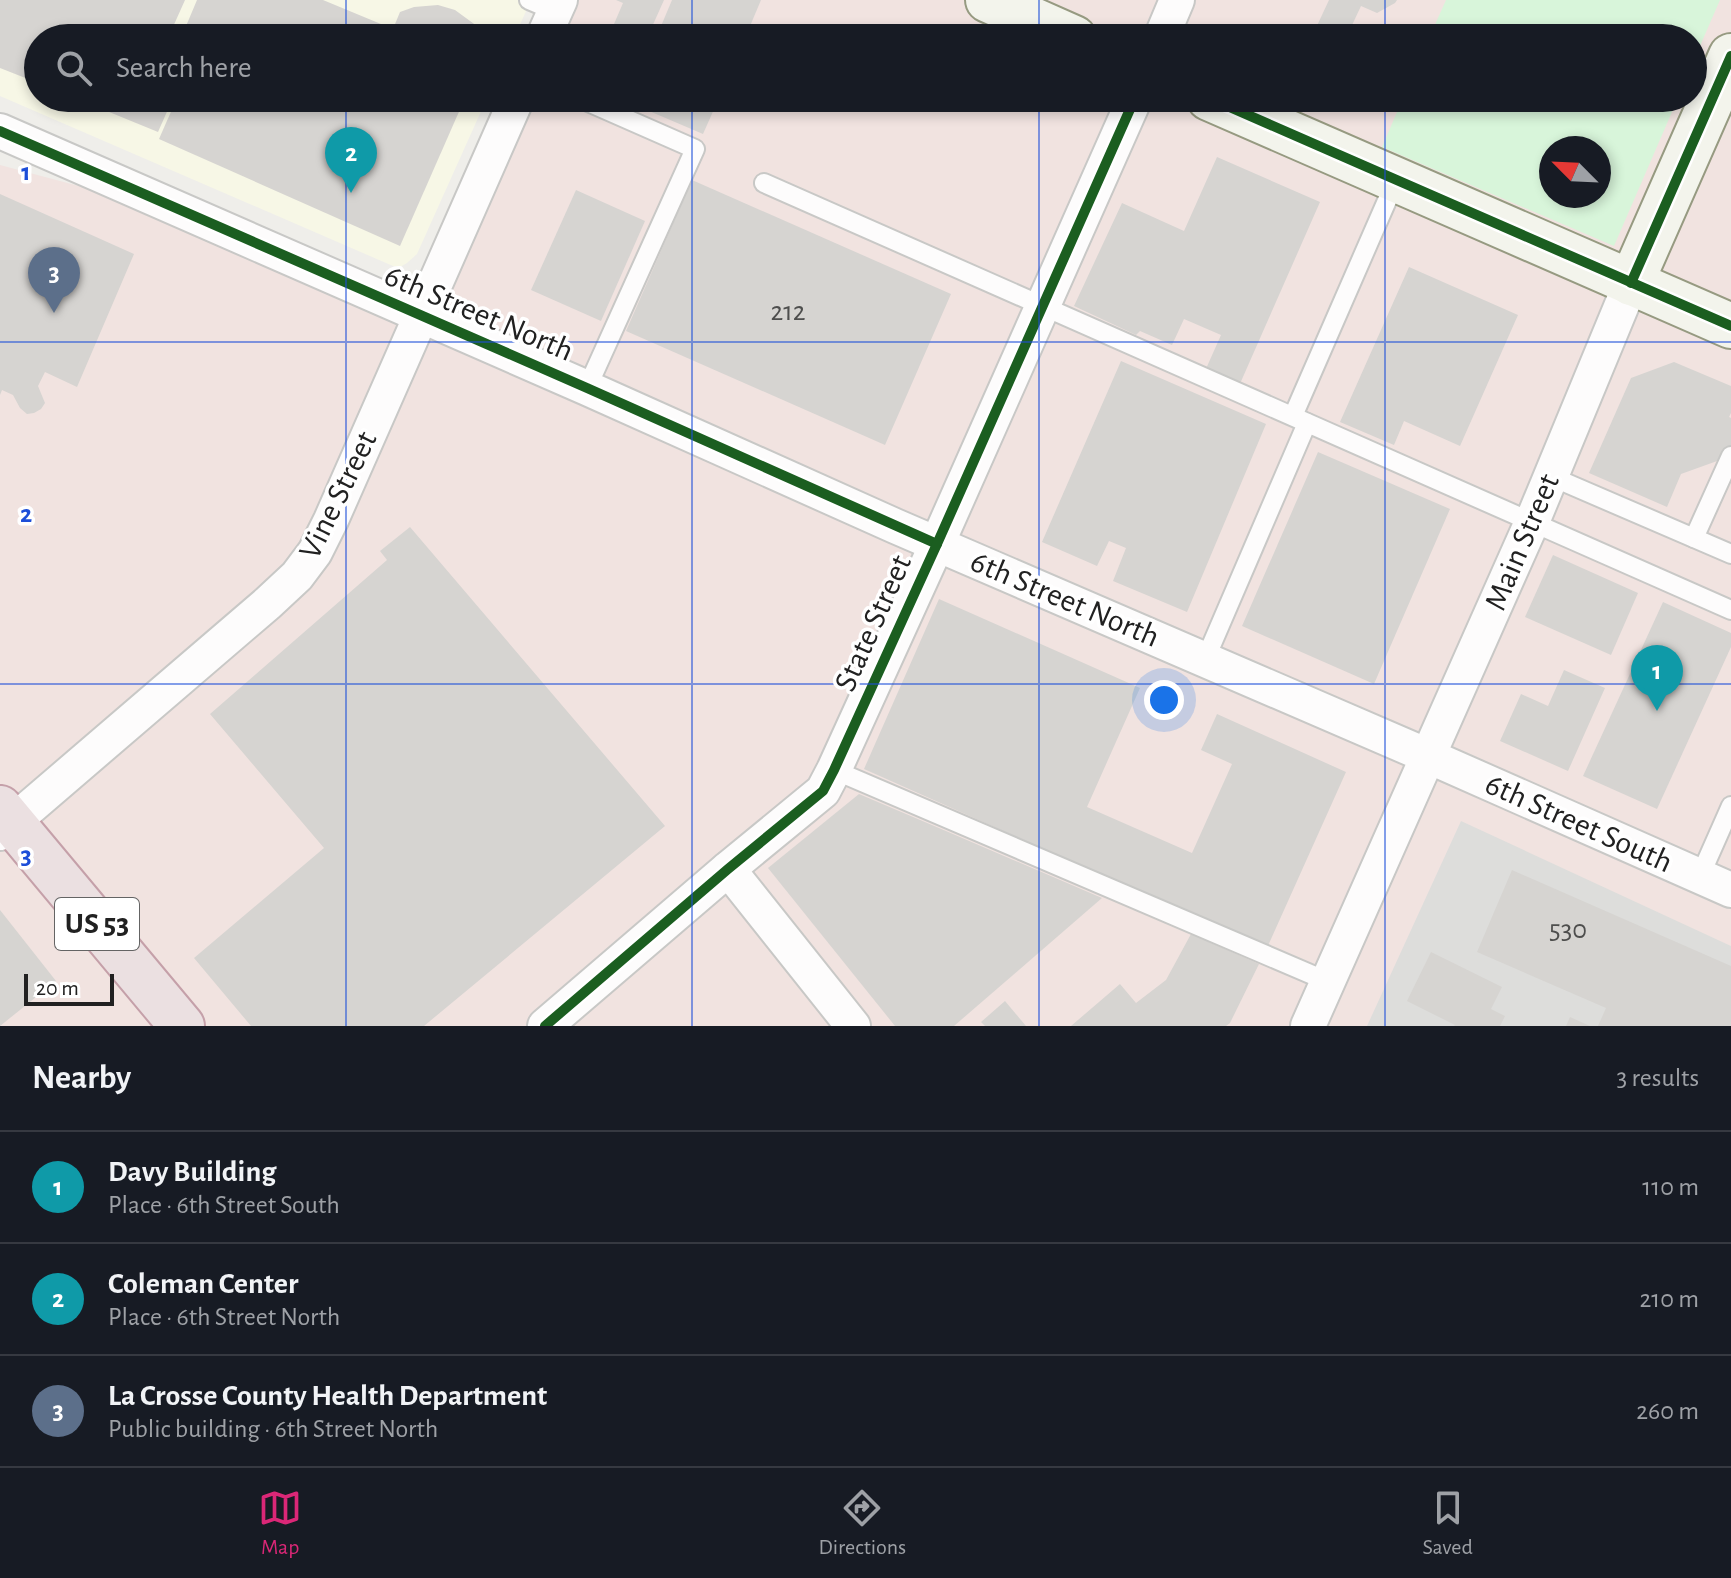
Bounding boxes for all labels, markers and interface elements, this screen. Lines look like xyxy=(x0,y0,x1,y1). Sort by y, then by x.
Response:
search box xyxy=(24,24,1707,112)
icon: search xyxy=(52,46,96,90)
text: Search here xyxy=(116,53,252,83)
pin: 2 xyxy=(325,127,377,193)
north arrow xyxy=(1539,136,1611,208)
text: 1 xyxy=(21,159,31,185)
pin: 3 xyxy=(28,247,80,313)
street label: 6th Street North xyxy=(380,259,578,367)
house number: 212 xyxy=(770,298,806,326)
street label: Vine Street xyxy=(293,426,383,564)
street label: Main Street xyxy=(1479,469,1565,615)
text: 2 xyxy=(20,501,32,527)
street label: 6th Street North xyxy=(966,545,1164,653)
street label: State Street xyxy=(829,550,917,696)
pin: 1 xyxy=(1631,645,1683,711)
your location xyxy=(1144,680,1184,720)
street label: 6th Street South xyxy=(1481,767,1677,879)
text: 3 xyxy=(20,843,32,869)
road number: US 53 xyxy=(55,898,139,950)
house number: 530 xyxy=(1549,916,1587,944)
scale bar xyxy=(24,970,114,1006)
text: 20 m xyxy=(36,977,79,999)
text: Nearby xyxy=(32,1061,131,1095)
text: 3 results xyxy=(1616,1065,1699,1091)
text: Davy Building xyxy=(108,1157,276,1187)
text: 1 xyxy=(53,1174,63,1200)
text: 110 m xyxy=(1642,1174,1699,1200)
text: Place · 6th Street South xyxy=(108,1192,340,1218)
text: Coleman Center xyxy=(108,1269,298,1299)
text: 2 xyxy=(52,1286,64,1312)
text: 210 m xyxy=(1639,1286,1699,1312)
text: Place · 6th Street North xyxy=(108,1304,340,1330)
text: La Crosse County Health Department xyxy=(108,1381,547,1411)
text: 3 xyxy=(52,1398,64,1424)
text: 260 m xyxy=(1636,1398,1699,1424)
text: Public building · 6th Street North xyxy=(108,1416,438,1442)
tab: Map xyxy=(258,1486,302,1560)
tab: Directions xyxy=(818,1486,906,1560)
tab: Saved xyxy=(1422,1486,1473,1560)

